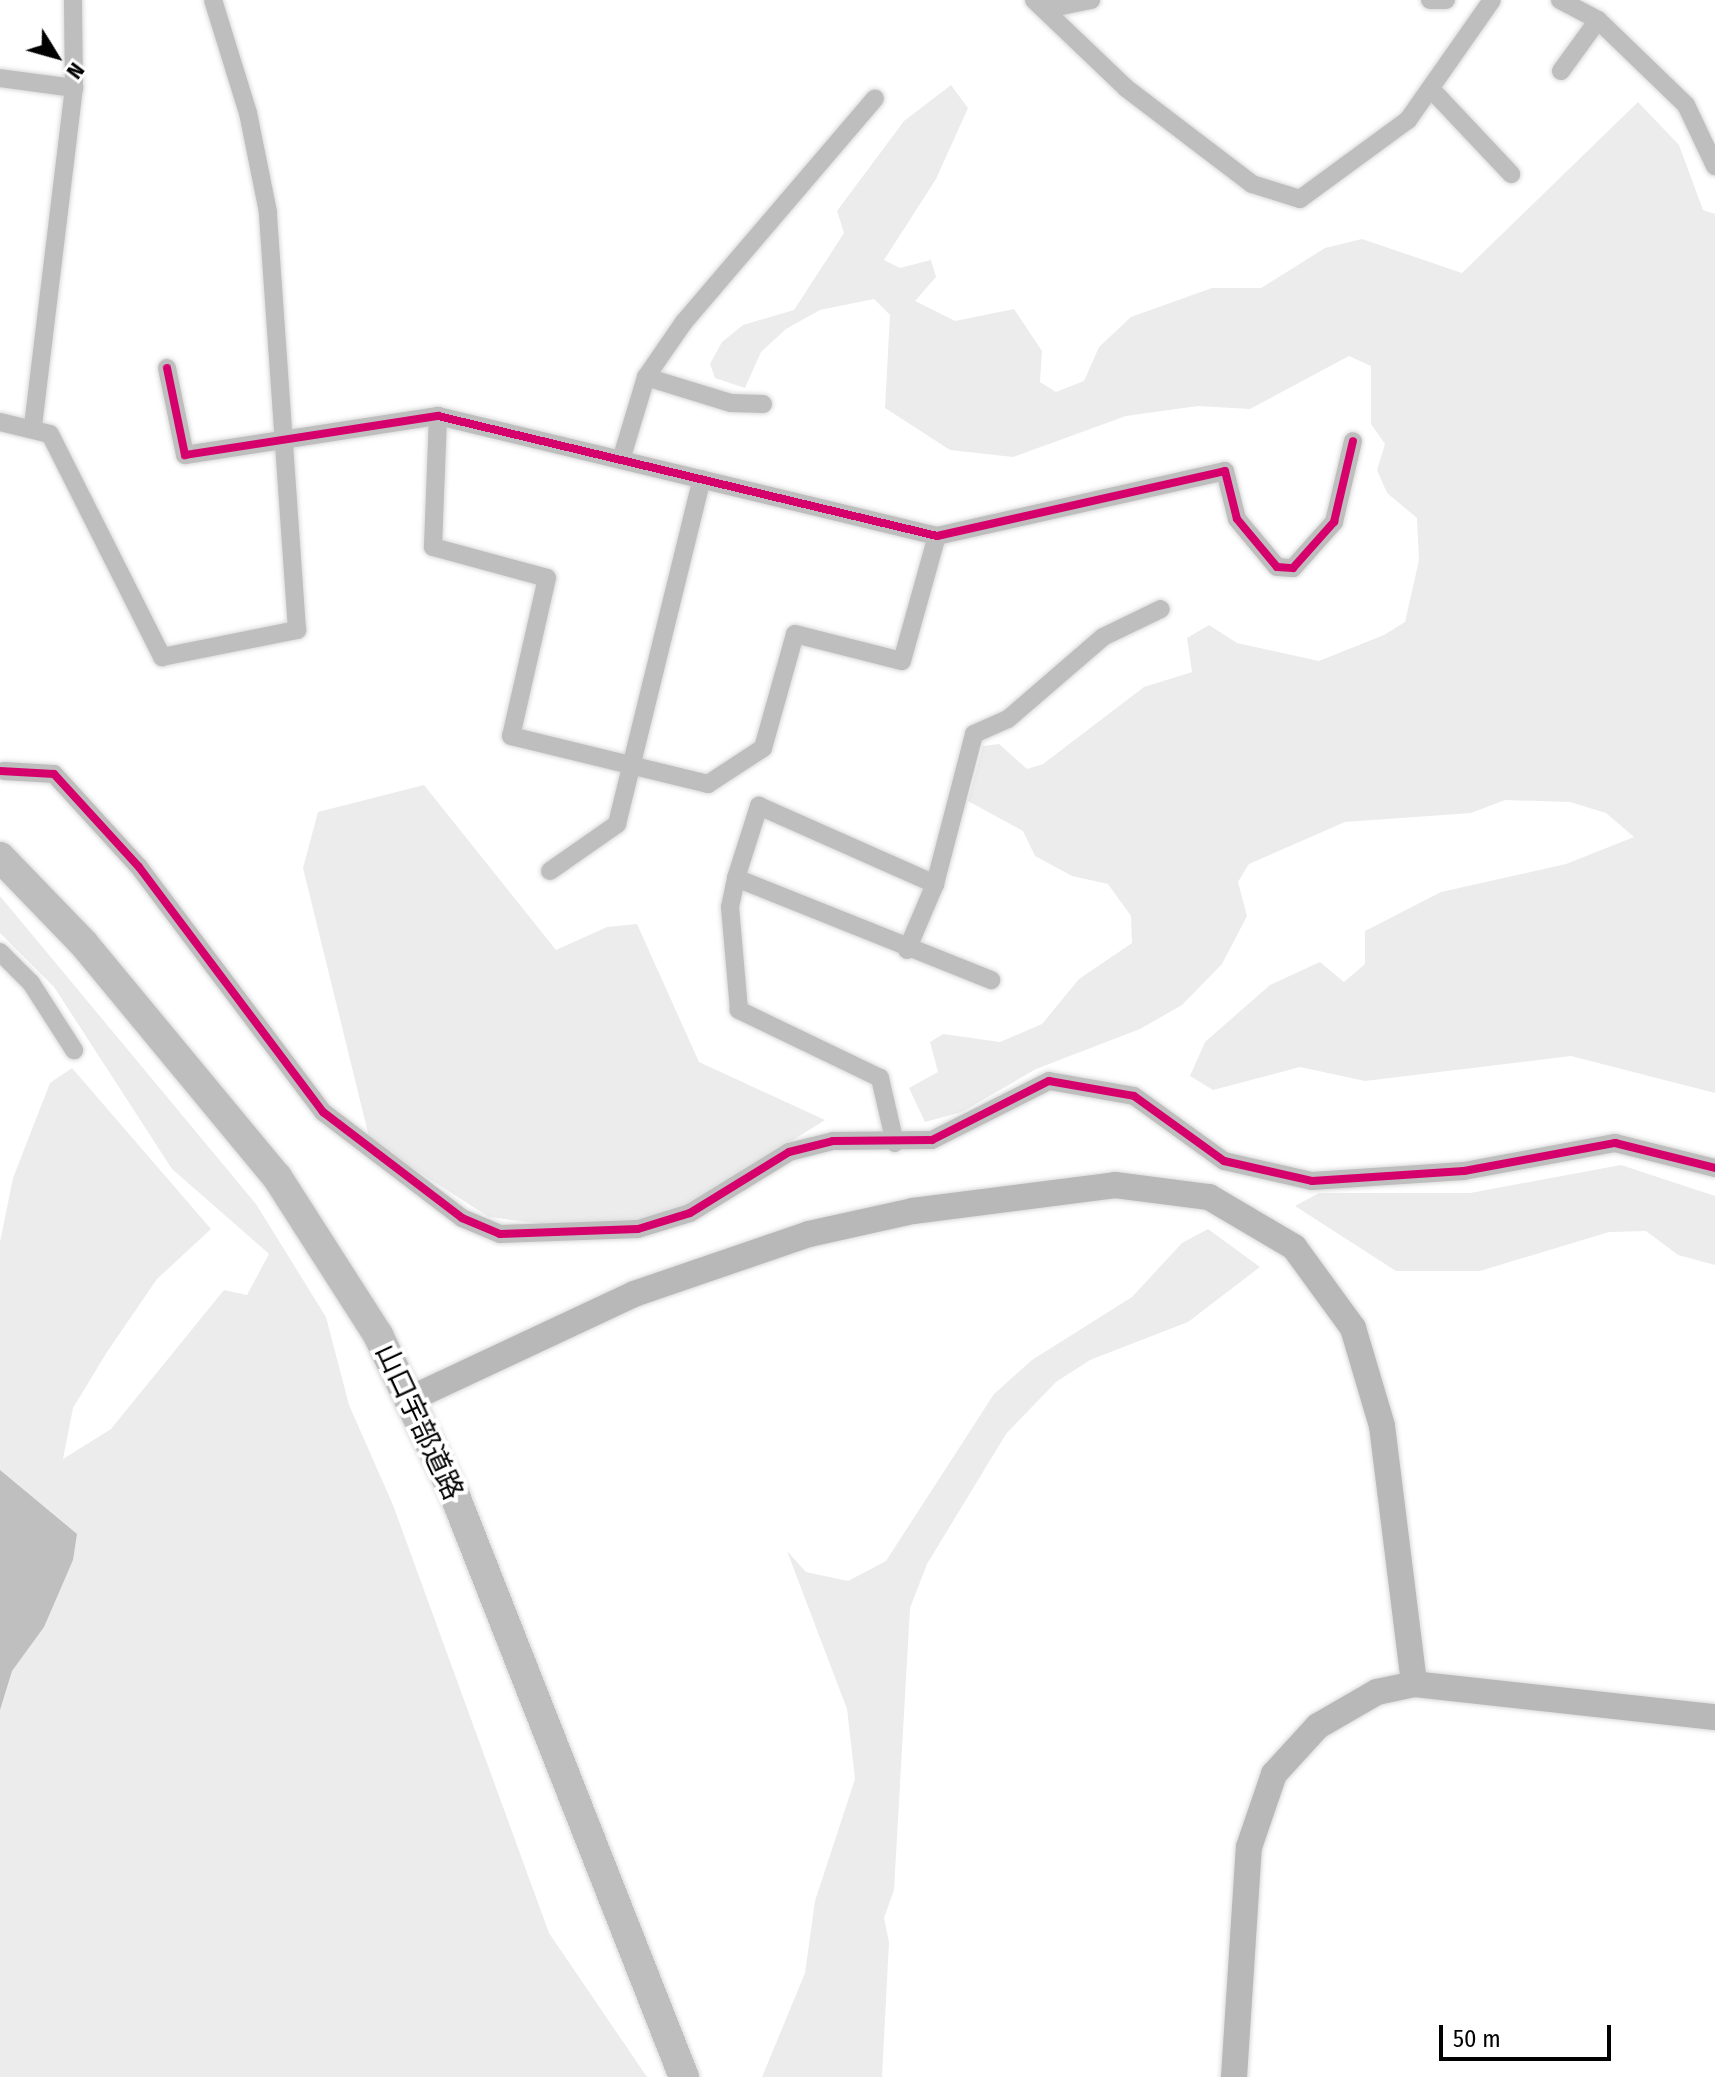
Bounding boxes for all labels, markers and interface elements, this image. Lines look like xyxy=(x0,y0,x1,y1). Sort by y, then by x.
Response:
north arrow xyxy=(16,16,96,96)
text: N xyxy=(61,57,90,84)
street label: 山口宇部道路 xyxy=(368,1339,470,1505)
scale bar xyxy=(1443,2009,1615,2059)
text: 50 m xyxy=(1453,2025,1501,2053)

